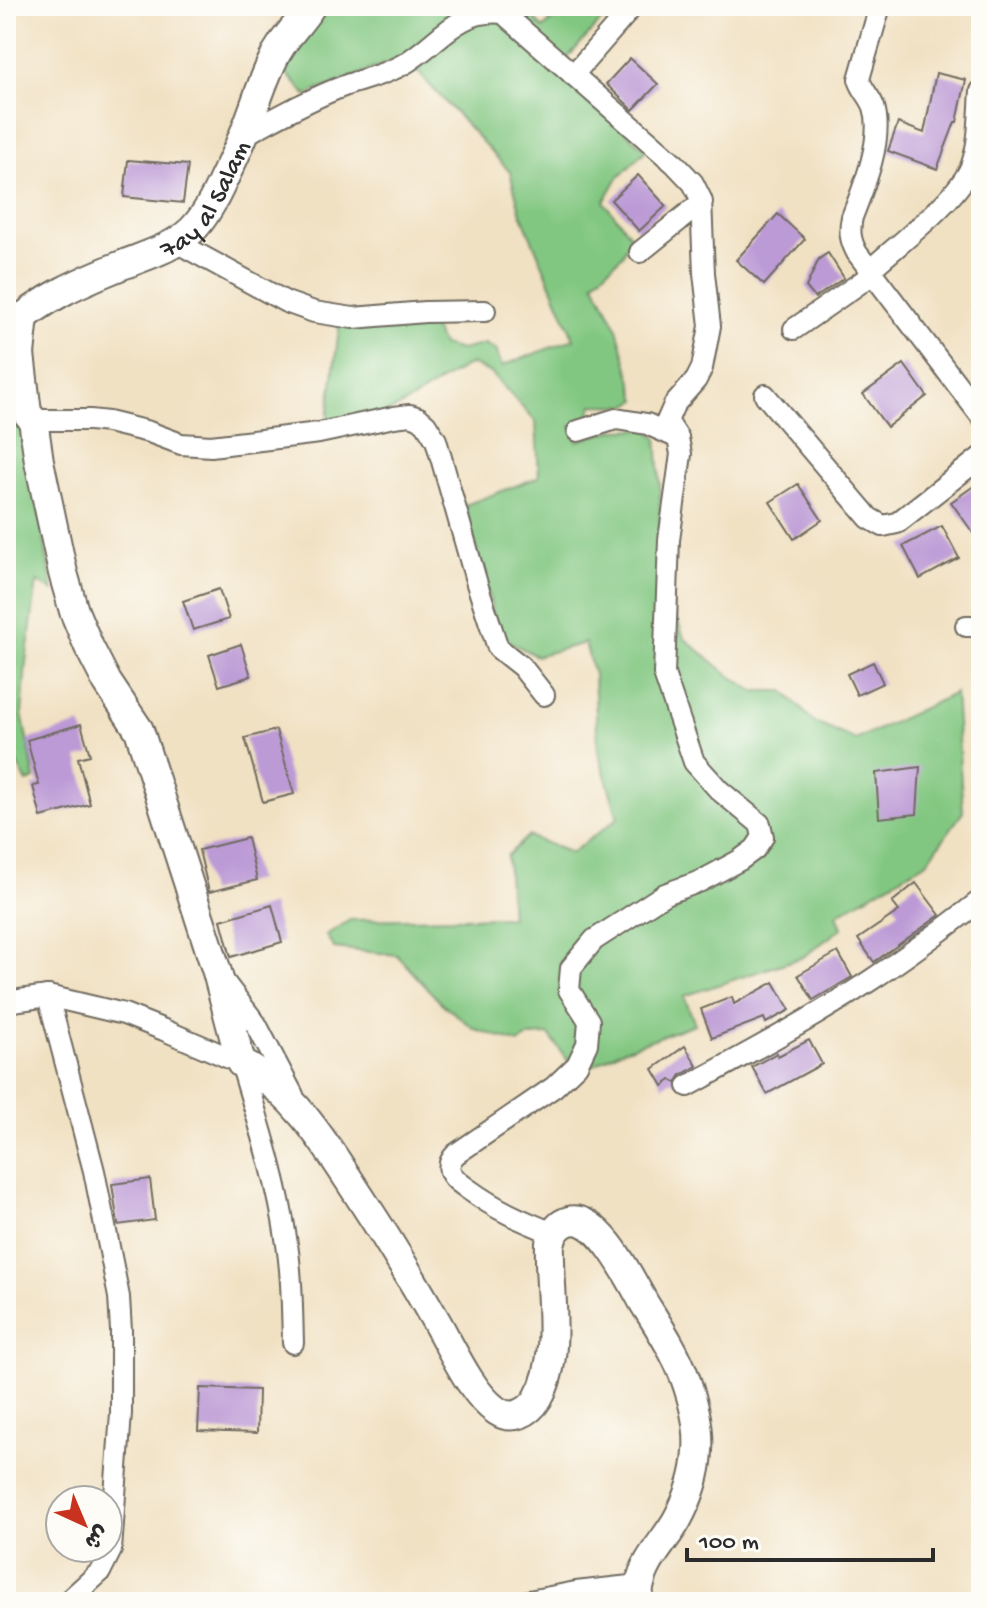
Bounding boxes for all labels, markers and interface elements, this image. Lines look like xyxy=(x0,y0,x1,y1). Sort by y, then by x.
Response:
street label: 7ay al Salam xyxy=(156,137,259,268)
north arrow xyxy=(44,1484,124,1564)
scale bar xyxy=(687,1512,933,1562)
text: ش xyxy=(77,1518,113,1553)
text: 100 m xyxy=(698,1529,759,1558)

